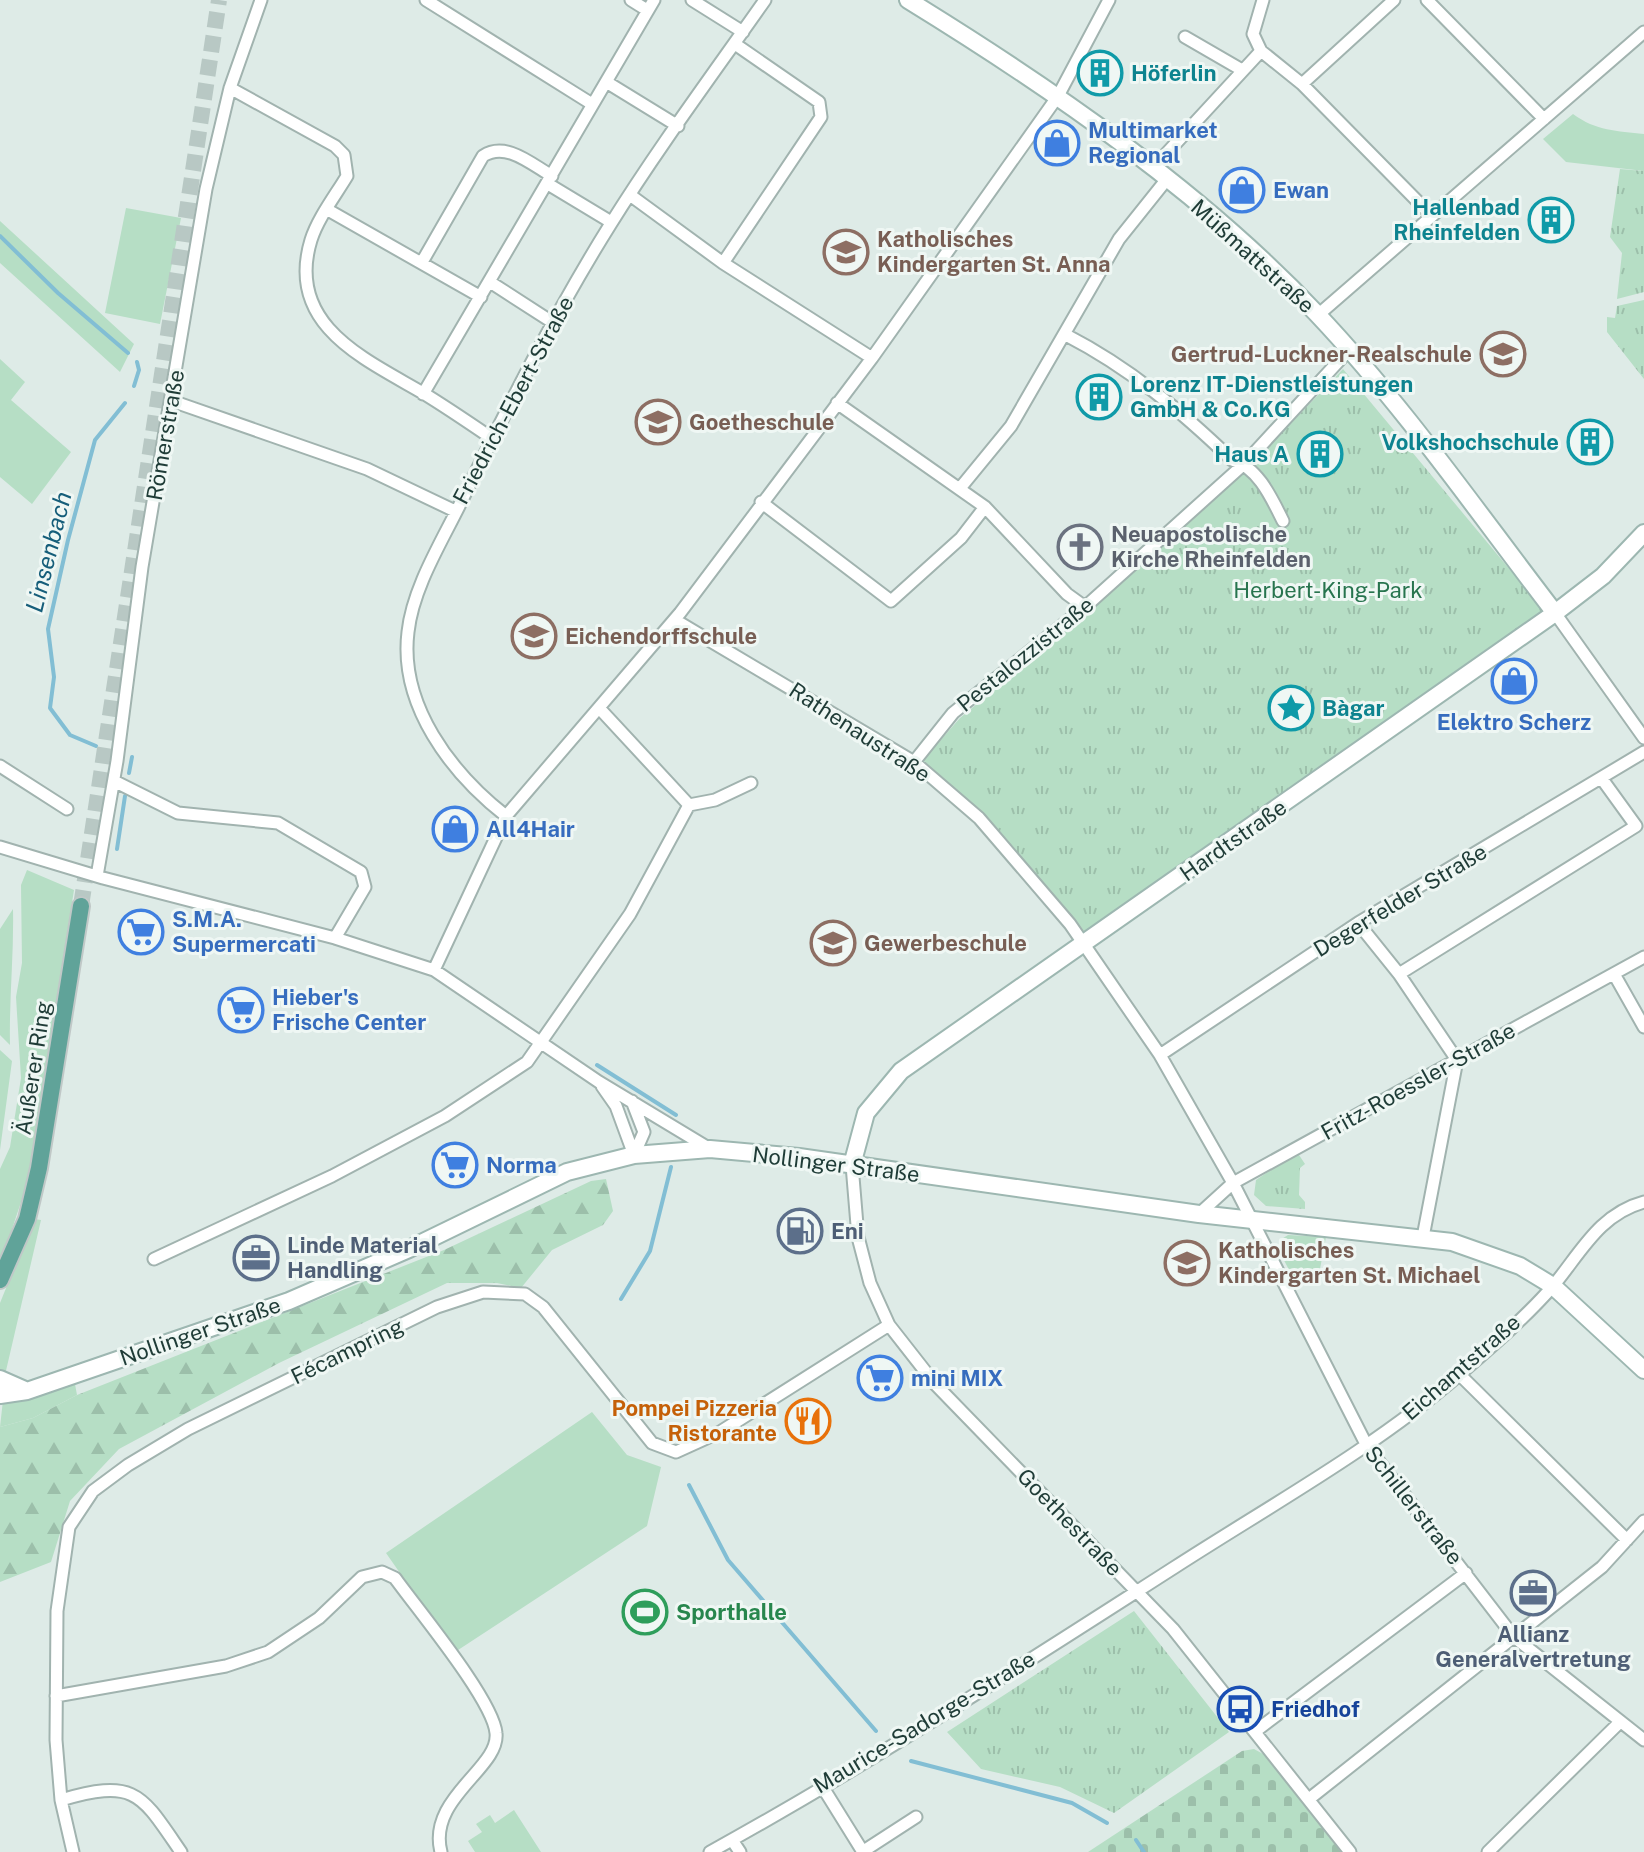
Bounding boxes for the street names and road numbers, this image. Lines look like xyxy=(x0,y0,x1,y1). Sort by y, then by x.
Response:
street label: Müßmattstraße xyxy=(1186,194,1320,318)
street label: Friedrich-Ebert-Straße xyxy=(447,292,579,508)
street label: Römerstraße xyxy=(141,368,189,502)
street label: Pestalozzistraße xyxy=(952,591,1098,717)
street label: Rathenaustraße xyxy=(785,677,935,787)
street label: Hardtstraße xyxy=(1175,794,1291,886)
street label: Degerfelder Straße xyxy=(1309,838,1491,962)
street label: Äußerer Ring xyxy=(9,999,56,1137)
street label: Fritz-Roessler-Straße xyxy=(1316,1017,1520,1145)
street label: Nollinger Straße xyxy=(751,1141,921,1187)
street label: Nollinger Straße xyxy=(116,1291,284,1371)
street label: Eichamtstraße xyxy=(1397,1309,1525,1425)
street label: Fécampring xyxy=(287,1313,407,1389)
street label: Schillerstraße xyxy=(1360,1440,1468,1570)
street label: Goethestraße xyxy=(1012,1463,1128,1581)
street label: Maurice-Sadorge-Straße xyxy=(808,1645,1040,1799)

